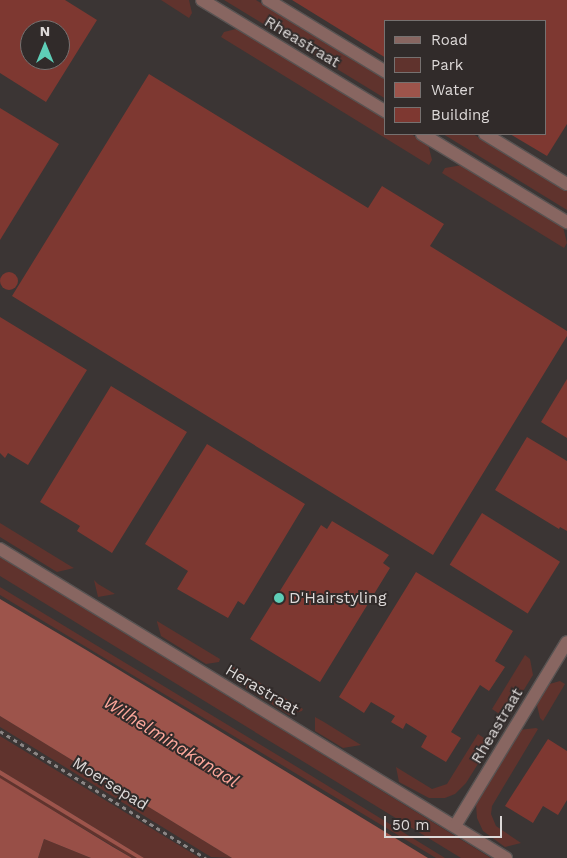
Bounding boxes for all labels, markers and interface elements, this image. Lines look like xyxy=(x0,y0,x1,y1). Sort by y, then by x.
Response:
street label: Rheastraat xyxy=(261,12,343,72)
north arrow xyxy=(20,20,70,70)
legend xyxy=(384,20,547,135)
text: N xyxy=(40,23,50,39)
text: Road xyxy=(431,31,468,49)
text: Park xyxy=(431,56,463,74)
text: Water xyxy=(431,81,474,99)
text: Building xyxy=(431,106,489,124)
place label: D'Hairstyling xyxy=(289,588,386,608)
marker: D'Hairstyling xyxy=(273,592,285,604)
street label: Herastraat xyxy=(222,661,302,719)
street label: Rheastraat xyxy=(467,685,527,767)
water label: Wilhelminakanaal xyxy=(99,692,243,792)
street label: Moersepad xyxy=(69,753,151,815)
scale bar xyxy=(387,806,504,838)
text: 50 m xyxy=(392,816,429,834)

